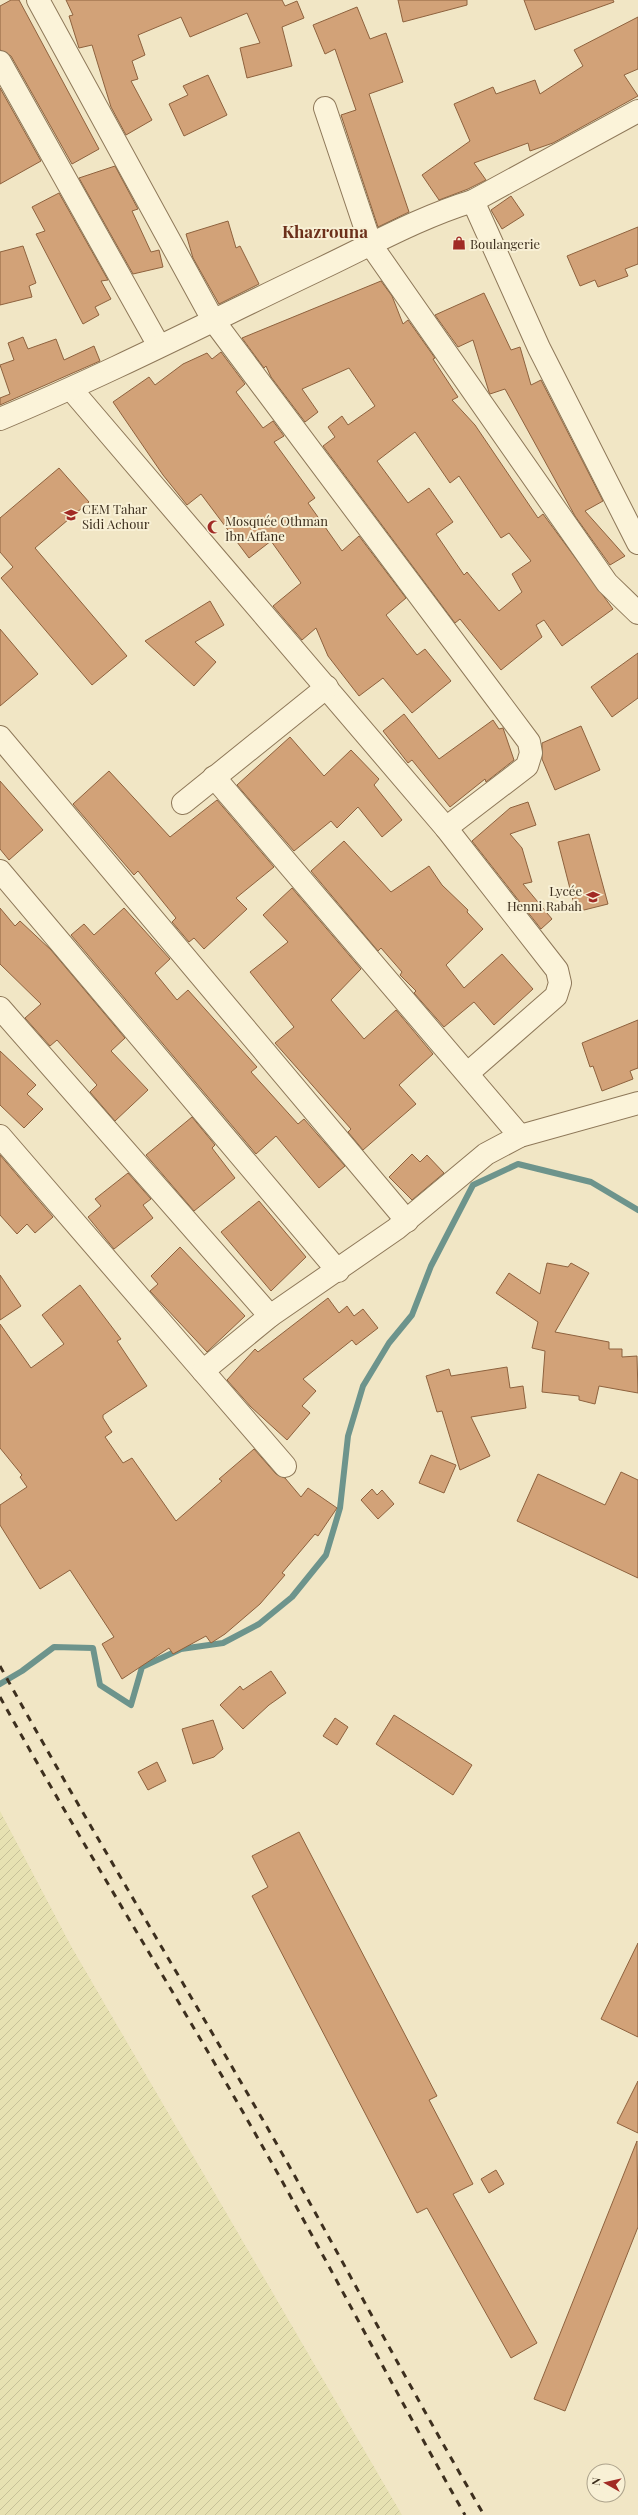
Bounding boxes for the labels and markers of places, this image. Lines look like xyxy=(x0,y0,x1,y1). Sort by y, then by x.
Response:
shop icon: Boulangerie xyxy=(451,235,467,251)
place label: Boulangerie xyxy=(470,235,541,252)
place label: CEM Tahar Sidi Achour xyxy=(82,500,150,532)
school or university icon: CEM Tahar Sidi Achour xyxy=(63,507,79,523)
place label: Mosquée Othman Ibn Affane xyxy=(225,512,328,544)
mosque icon: Mosquée Othman Ibn Affane xyxy=(206,519,222,535)
place label: Lycée Henni Rabah xyxy=(507,882,582,914)
school or university icon: Lycée Henni Rabah xyxy=(585,889,601,905)

